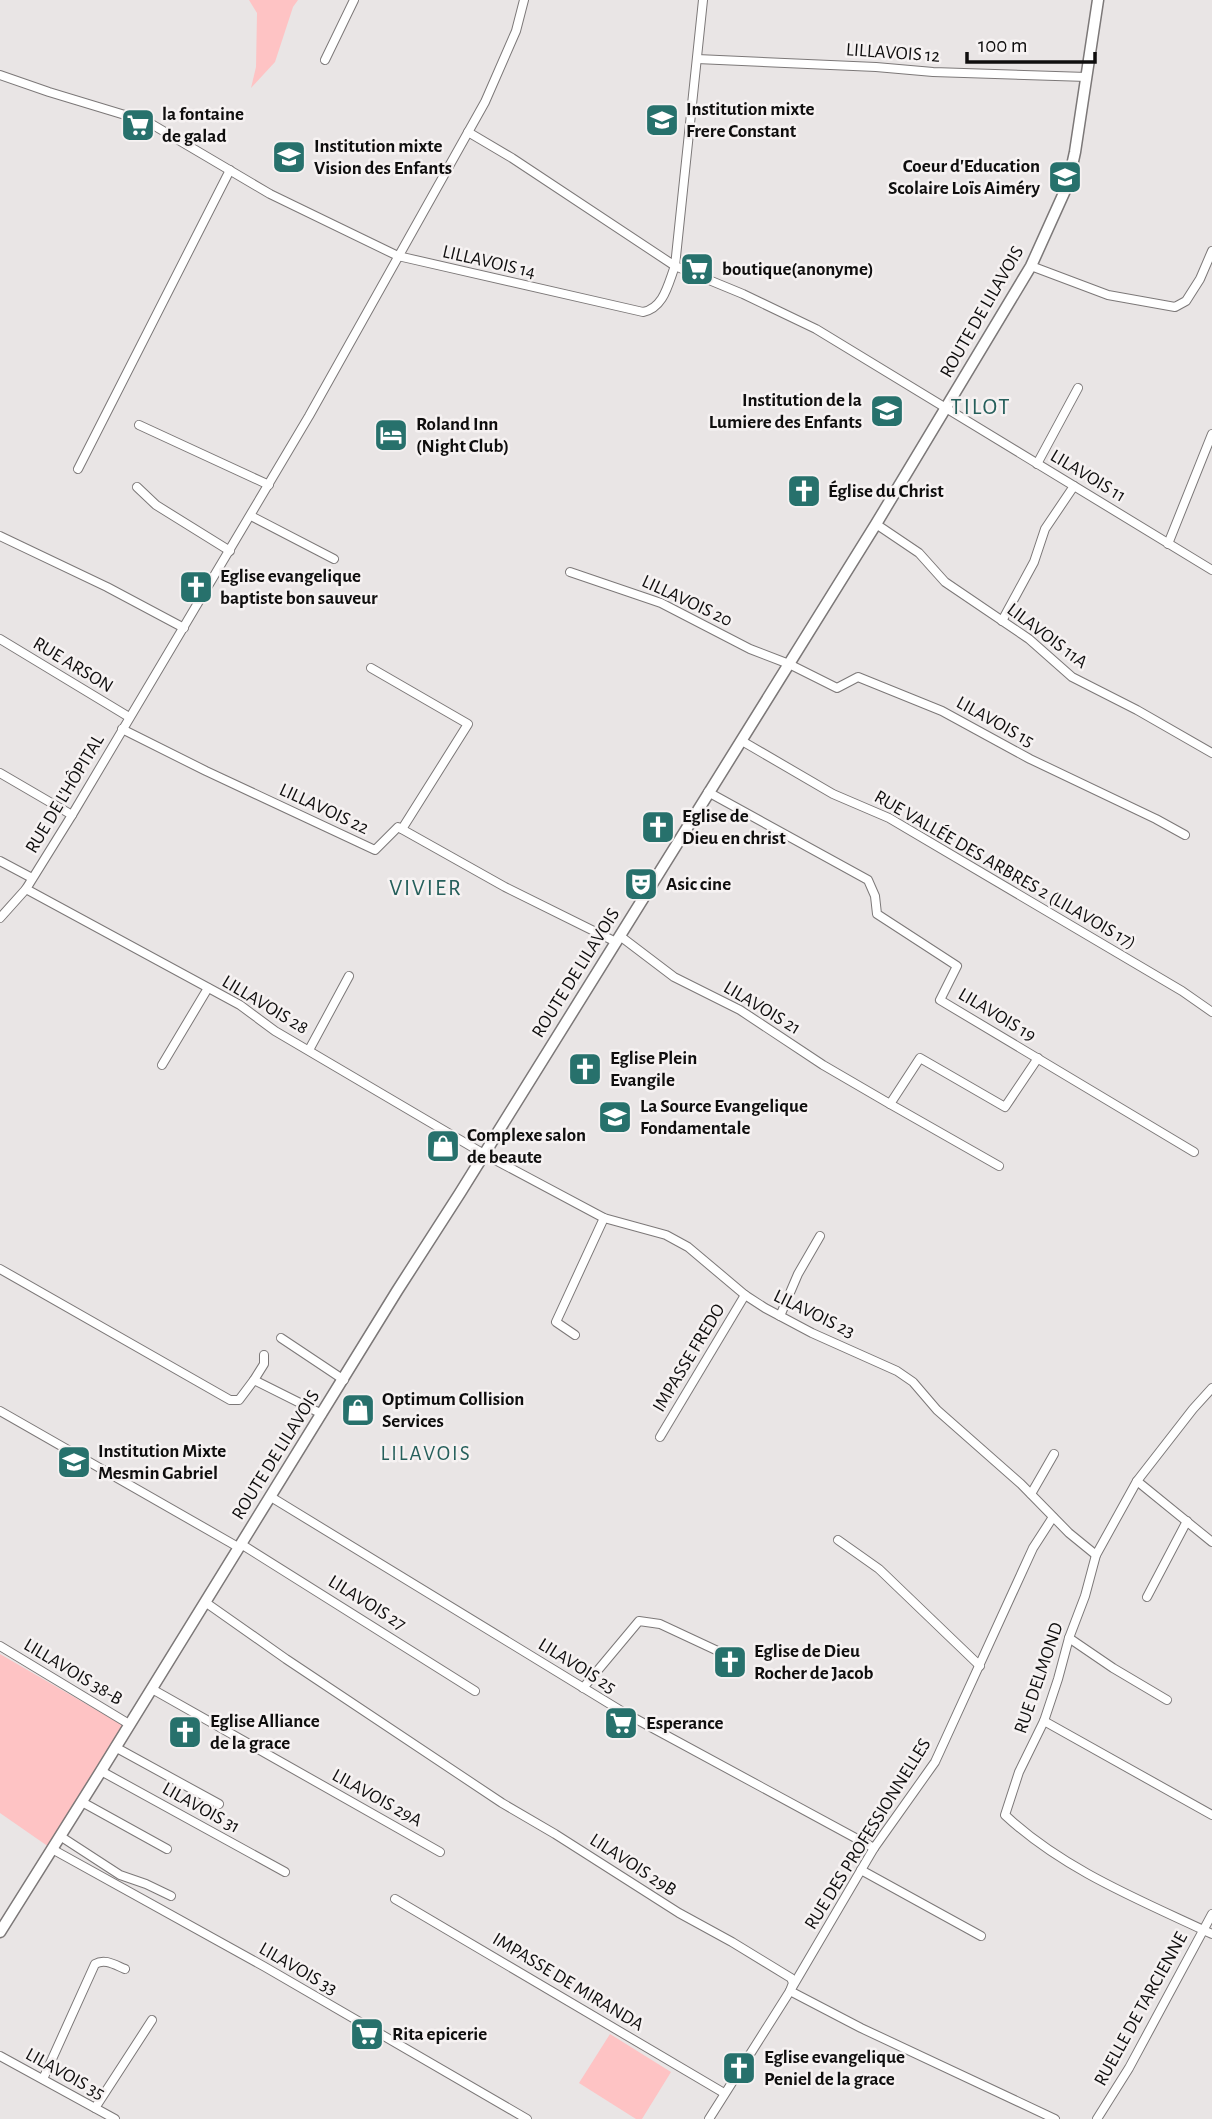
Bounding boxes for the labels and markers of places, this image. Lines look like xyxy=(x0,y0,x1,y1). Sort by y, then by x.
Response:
place label: Institution mixte Frere Constant xyxy=(686,100,814,141)
school or university icon: Institution mixte Frere Constant xyxy=(643,101,681,139)
place label: la fontaine de galad xyxy=(162,105,244,146)
supermarket icon: la fontaine de galad xyxy=(119,106,157,144)
place label: Institution mixte Vision des Enfants xyxy=(314,137,452,178)
school or university icon: Institution mixte Vision des Enfants xyxy=(270,138,308,176)
place label: Coeur d'Education Scolaire Loïs Aiméry xyxy=(888,157,1041,198)
school or university icon: Coeur d'Education Scolaire Loïs Aiméry xyxy=(1046,158,1084,196)
supermarket icon: boutique(anonyme) xyxy=(678,250,716,288)
place label: boutique(anonyme) xyxy=(722,260,874,279)
place label: Institution de la Lumiere des Enfants xyxy=(709,391,862,432)
school or university icon: Institution de la Lumiere des Enfants xyxy=(868,392,906,430)
place label: Roland Inn (Night Club) xyxy=(416,415,509,456)
hotel icon: Roland Inn (Night Club) xyxy=(372,416,410,454)
church icon: Église du Christ xyxy=(785,472,823,510)
place label: Église du Christ xyxy=(828,480,944,501)
place label: Eglise evangelique baptiste bon sauveur xyxy=(220,567,378,608)
church icon: Eglise evangelique baptiste bon sauveur xyxy=(177,568,215,606)
place label: Eglise de Dieu en christ xyxy=(682,807,786,848)
church icon: Eglise de Dieu en christ xyxy=(639,808,677,846)
theatre icon: Asic cine xyxy=(622,865,660,903)
place label: Asic cine xyxy=(666,875,731,894)
place label: Eglise Plein Evangile xyxy=(610,1049,697,1090)
church icon: Eglise Plein Evangile xyxy=(566,1050,604,1088)
place label: La Source Evangelique Fondamentale xyxy=(640,1097,808,1138)
school or university icon: La Source Evangelique Fondamentale xyxy=(596,1098,634,1136)
place label: Complexe salon de beaute xyxy=(467,1126,586,1167)
shop icon: Complexe salon de beaute xyxy=(424,1127,462,1165)
place label: Optimum Collision Services xyxy=(382,1390,524,1431)
shop icon: Optimum Collision Services xyxy=(339,1391,377,1429)
place label: Institution Mixte Mesmin Gabriel xyxy=(98,1442,226,1483)
school or university icon: Institution Mixte Mesmin Gabriel xyxy=(55,1443,93,1481)
place label: Eglise de Dieu Rocher de Jacob xyxy=(754,1642,874,1683)
church icon: Eglise de Dieu Rocher de Jacob xyxy=(711,1643,749,1681)
supermarket icon: Esperance xyxy=(602,1704,640,1742)
place label: Eglise Alliance de la grace xyxy=(210,1712,320,1753)
church icon: Eglise Alliance de la grace xyxy=(166,1713,204,1751)
place label: Esperance xyxy=(646,1714,724,1733)
supermarket icon: Rita epicerie xyxy=(348,2015,386,2053)
place label: Rita epicerie xyxy=(392,2025,487,2044)
place label: Eglise evangelique Peniel de la grace xyxy=(764,2048,905,2089)
church icon: Eglise evangelique Peniel de la grace xyxy=(720,2049,758,2087)

